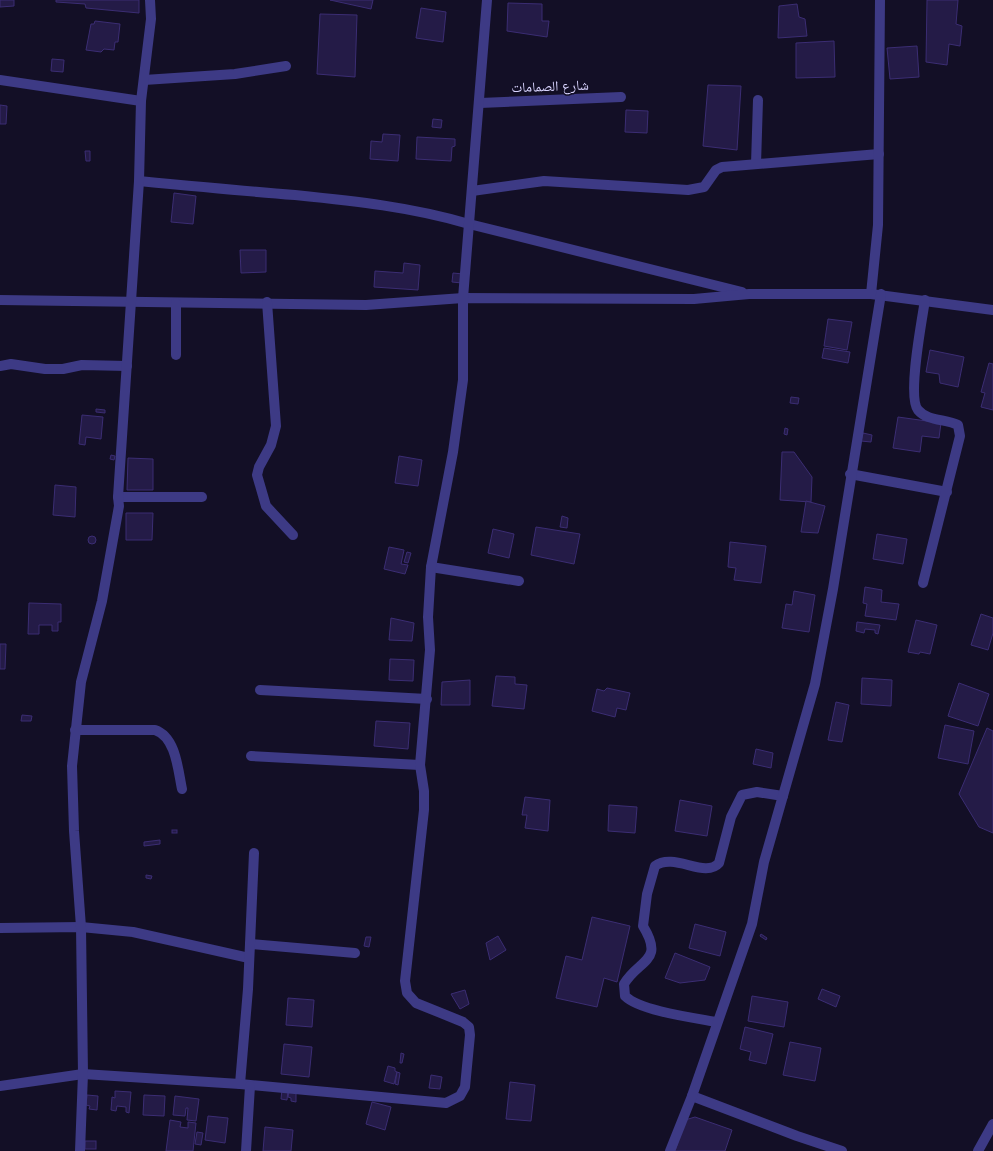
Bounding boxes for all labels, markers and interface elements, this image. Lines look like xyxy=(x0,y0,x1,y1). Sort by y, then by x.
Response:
street label: شارع الصمامات xyxy=(511,76,589,97)

